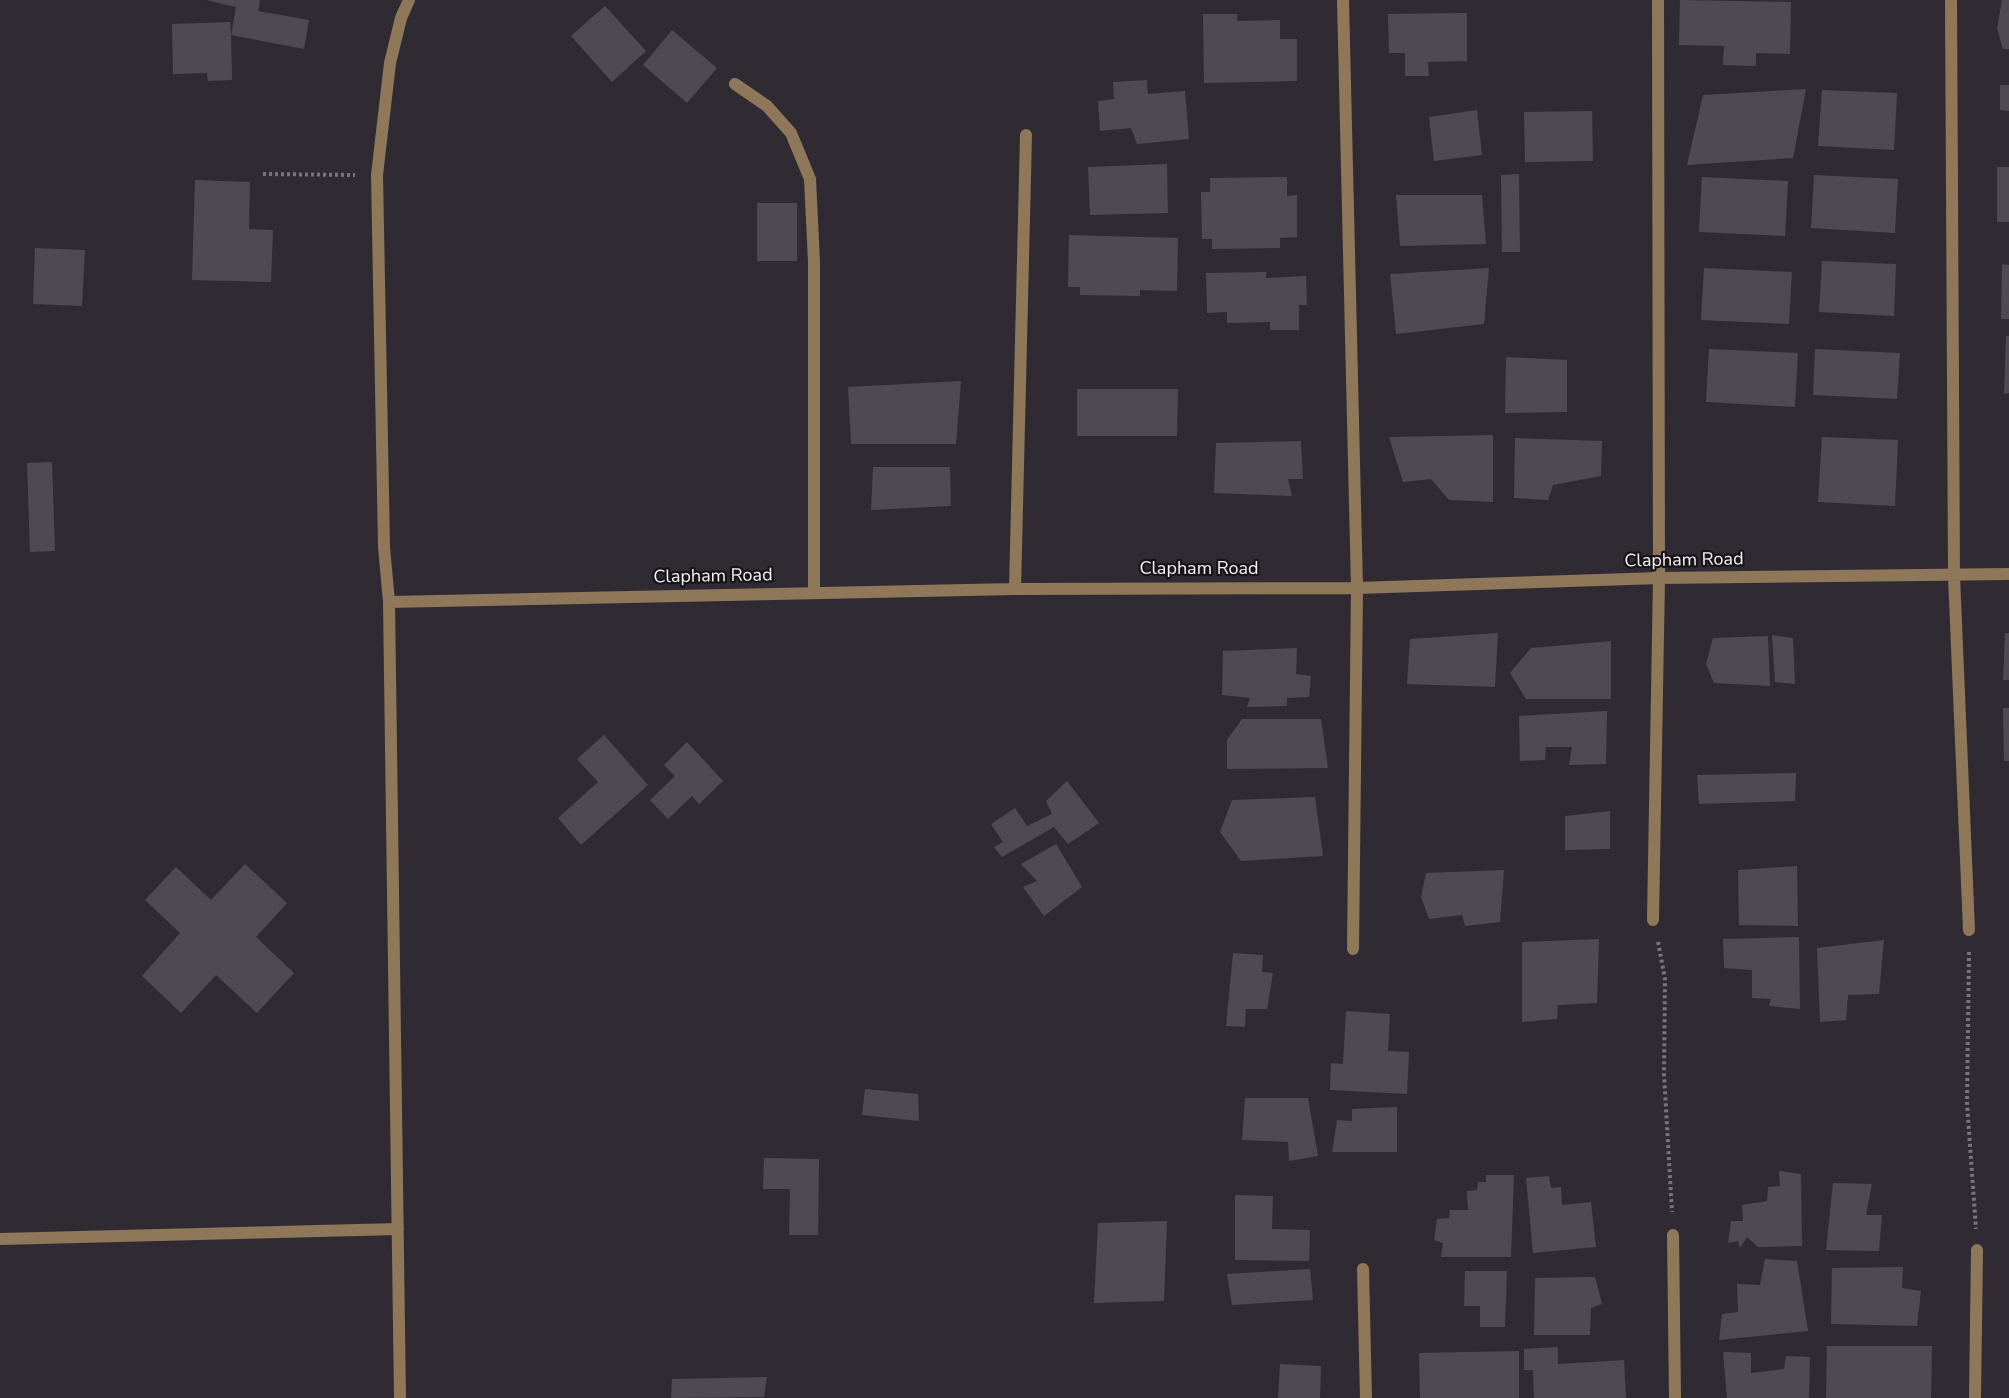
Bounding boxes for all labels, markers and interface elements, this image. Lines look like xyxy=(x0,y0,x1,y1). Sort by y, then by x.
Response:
street label: Clapham Road xyxy=(1624,549,1744,573)
street label: Clapham Road xyxy=(1139,559,1259,581)
street label: Clapham Road xyxy=(653,565,773,589)

